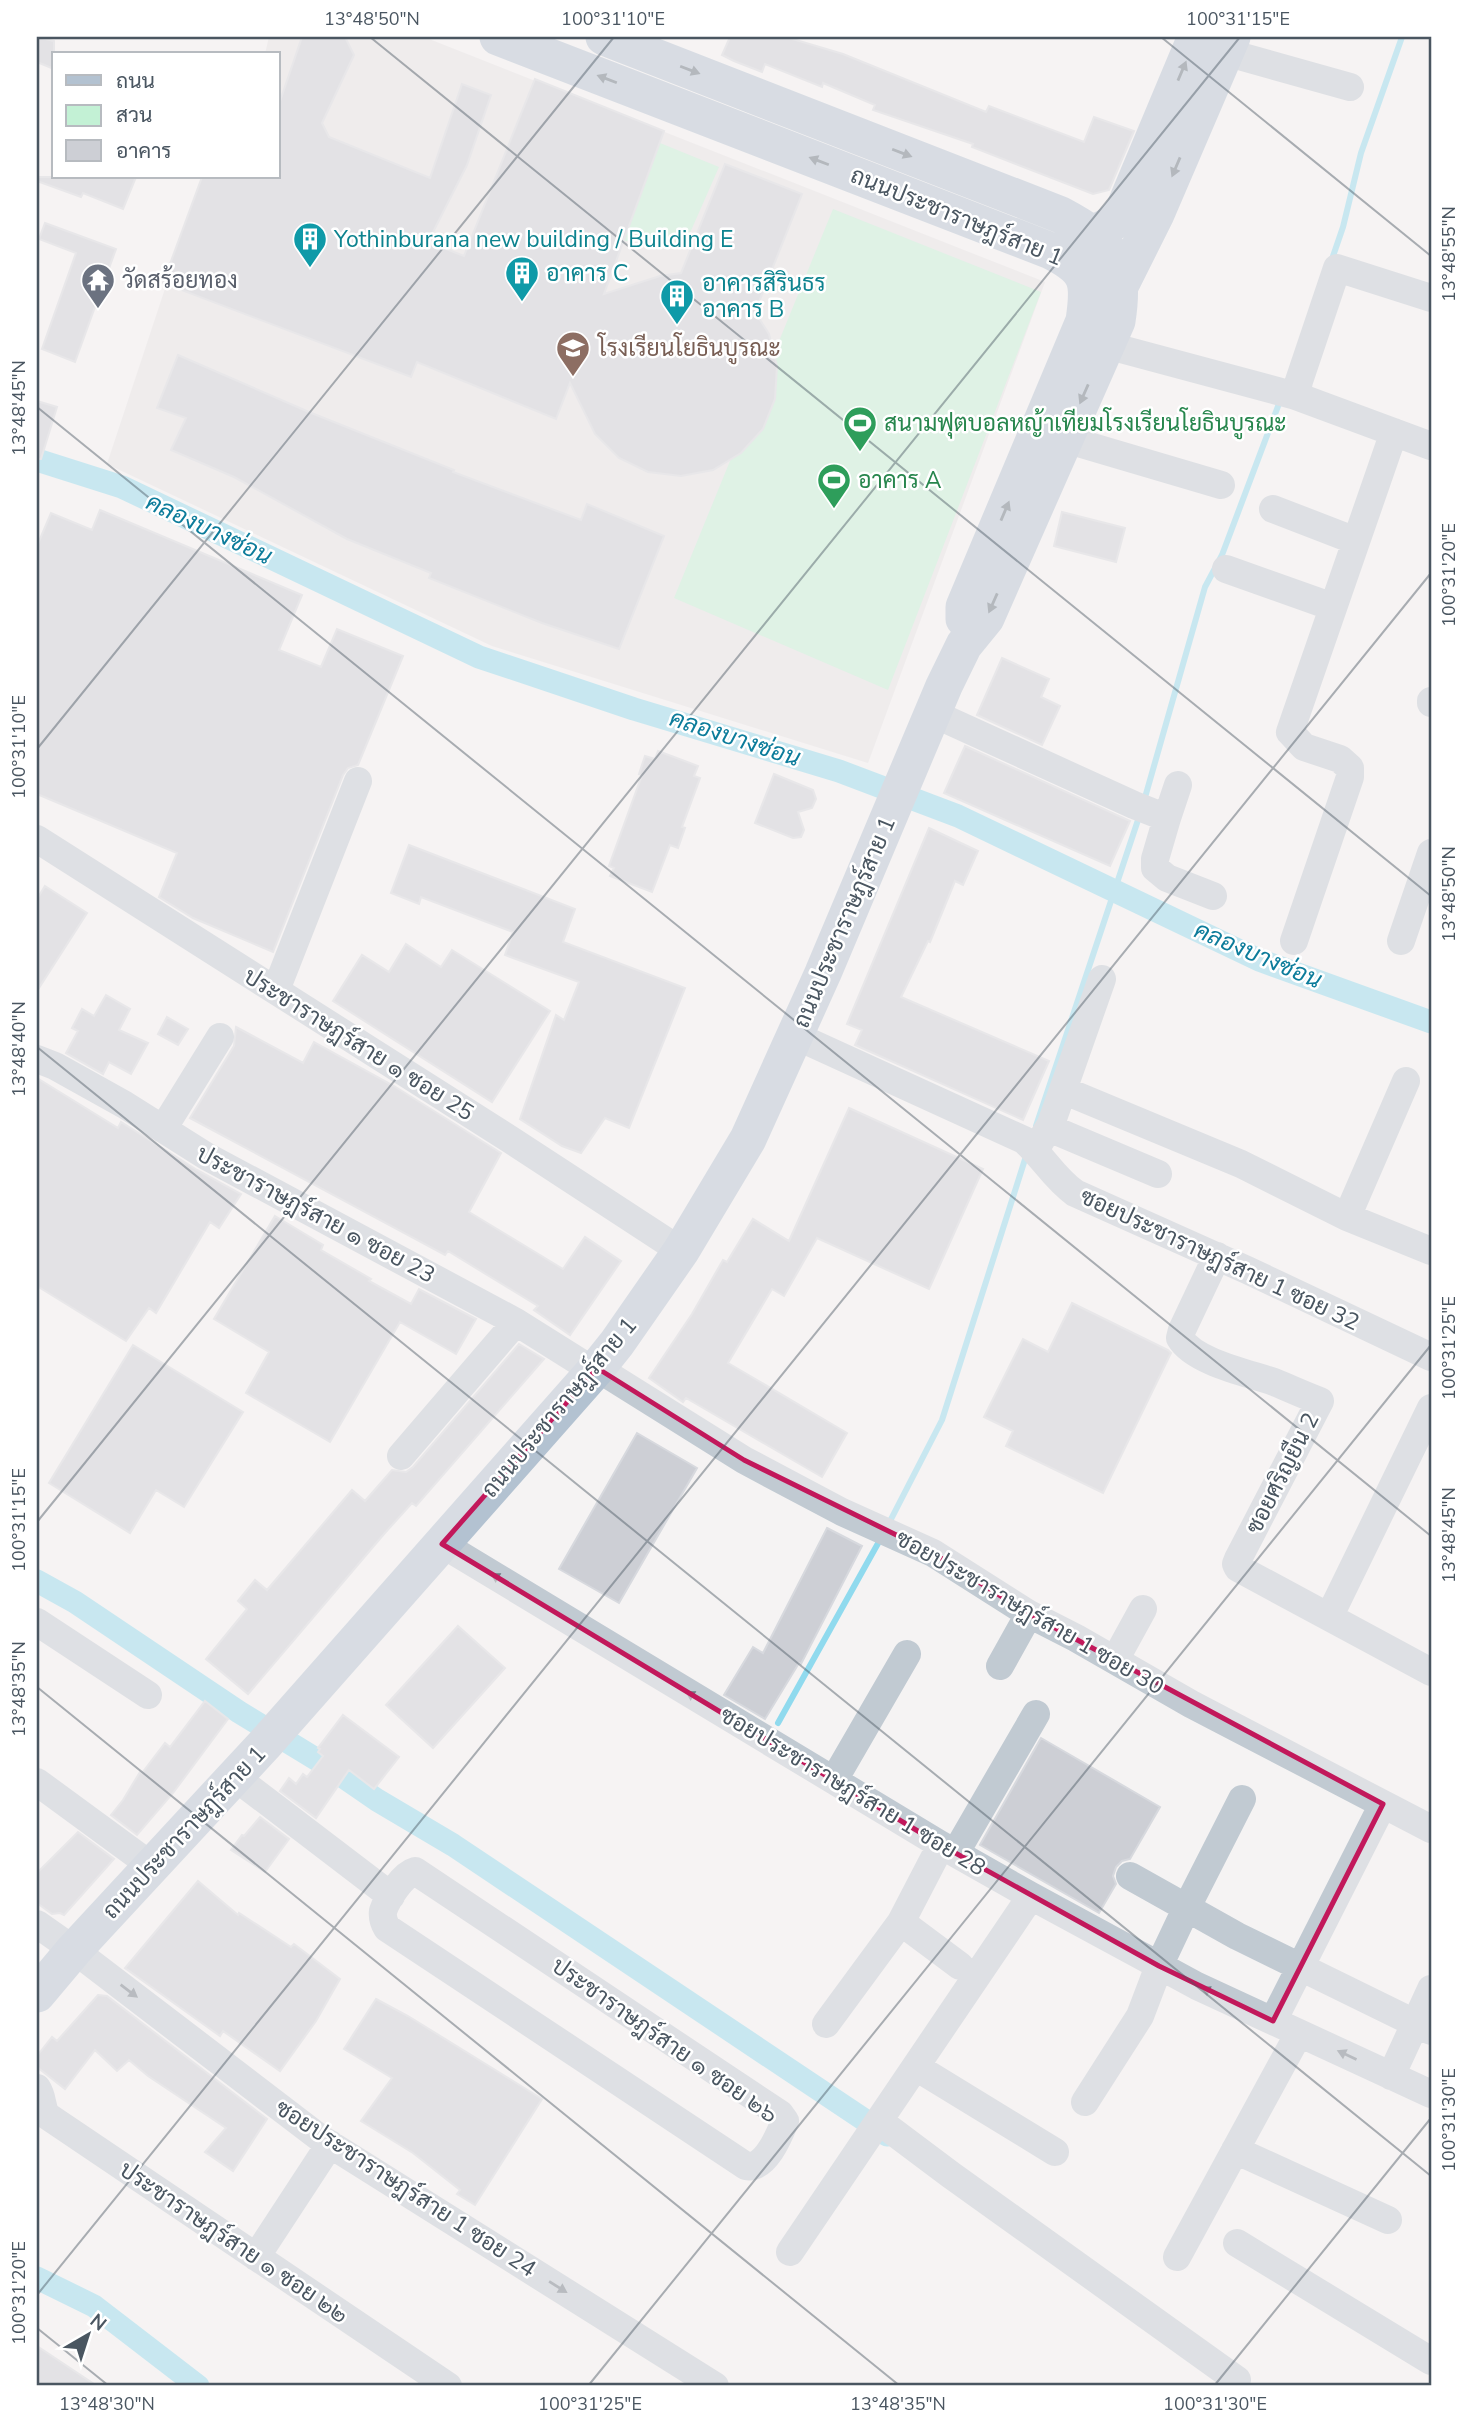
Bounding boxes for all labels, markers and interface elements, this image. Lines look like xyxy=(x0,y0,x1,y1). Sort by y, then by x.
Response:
text: 13°48'50"N xyxy=(324,7,420,31)
text: 100°31'10"E xyxy=(561,7,665,31)
text: 100°31'15"E xyxy=(1186,7,1290,31)
legend xyxy=(52,52,280,178)
one-way arrow xyxy=(1177,60,1188,81)
one-way arrow xyxy=(680,65,701,76)
text: ถนน xyxy=(116,67,155,95)
one-way arrow xyxy=(596,73,617,84)
text: สวน xyxy=(116,101,152,129)
text: อาคาร xyxy=(116,137,172,165)
one-way arrow xyxy=(892,147,913,158)
one-way arrow xyxy=(808,155,829,166)
one-way arrow xyxy=(1170,157,1182,177)
street label: ถนนประชาราษฎร์สาย 1 xyxy=(846,159,1068,273)
text: 13°48'55"N xyxy=(1437,206,1461,302)
building icon: Yothinburana new building / Building E xyxy=(291,220,329,269)
place label: Yothinburana new building / Building E xyxy=(333,224,733,255)
building icon: อาคาร C xyxy=(503,254,541,303)
place label: อาคาร C xyxy=(546,258,628,289)
temple icon: วัดสร้อยทอง xyxy=(79,261,117,310)
place label: วัดสร้อยทอง xyxy=(122,265,238,296)
place label: อาคารสิรินธร อาคาร B xyxy=(702,268,826,325)
building icon: อาคารสิรินธร อาคาร B xyxy=(658,277,696,326)
school or university icon: โรงเรียนโยธินบูรณะ xyxy=(554,329,592,378)
place label: โรงเรียนโยธินบูรณะ xyxy=(596,332,781,365)
text: 13°48'45"N xyxy=(7,360,31,456)
one-way arrow xyxy=(1078,384,1089,405)
sports icon: สนามฟุตบอลหญ้าเทียมโรงเรียนโยธินบูรณะ xyxy=(841,404,879,453)
place label: สนามฟุตบอลหญ้าเทียมโรงเรียนโยธินบูรณะ xyxy=(884,407,1287,440)
sports icon: อาคาร A xyxy=(815,461,853,510)
place label: อาคาร A xyxy=(858,465,942,496)
water label: คลองบางซ่อน xyxy=(141,486,277,572)
one-way arrow xyxy=(999,500,1010,521)
text: 100°31'20"E xyxy=(1437,523,1461,627)
one-way arrow xyxy=(987,593,999,613)
text: 100°31'10"E xyxy=(7,695,31,799)
water label: คลองบางซ่อน xyxy=(666,702,804,774)
street label: ถนนประชาราษฎร์สาย 1 xyxy=(785,811,903,1033)
text: 13°48'50"N xyxy=(1437,846,1461,942)
water label: คลองบางซ่อน xyxy=(1189,914,1327,996)
street label: ประชาราษฎร์สาย ๑ ซอย 25 xyxy=(238,960,480,1128)
text: 13°48'40"N xyxy=(7,1001,31,1097)
street label: ประชาราษฎร์สาย ๑ ซอย 23 xyxy=(191,1137,441,1291)
street label: ซอยประชาราษฎร์สาย 1 ซอย 32 xyxy=(1075,1180,1365,1338)
text: 100°31'25"E xyxy=(1437,1296,1461,1400)
street label: ถนนประชาราษฎร์สาย 1 xyxy=(474,1310,644,1504)
street label: ซอยศริญยืน 2 xyxy=(1239,1407,1326,1539)
text: 100°31'15"E xyxy=(7,1468,31,1572)
text: 13°48'45"N xyxy=(1437,1487,1461,1583)
street label: ซอยประชาราษฎร์สาย 1 ซอย 30 xyxy=(890,1522,1170,1702)
one-way arrow xyxy=(491,1573,510,1585)
text: 13°48'35"N xyxy=(7,1641,31,1737)
one-way arrow xyxy=(685,1691,704,1703)
street label: ซอยประชาราษฎร์สาย 1 ซอย 28 xyxy=(714,1699,992,1883)
street label: ถนนประชาราษฎร์สาย 1 xyxy=(95,1738,273,1926)
street label: ประชาราษฎร์สาย ๑ ซอย ๒๖ xyxy=(545,1950,785,2130)
one-way arrow xyxy=(119,1984,137,1999)
one-way arrow xyxy=(1201,1986,1221,1998)
one-way arrow xyxy=(1337,2049,1357,2061)
text: 100°31'30"E xyxy=(1437,2068,1461,2172)
street label: ซอยประชาราษฎร์สาย 1 ซอย 24 xyxy=(269,2092,543,2284)
street label: ประชาราษฎร์สาย ๑ ซอย ๒๒ xyxy=(113,2153,355,2331)
text: 100°31'20"E xyxy=(7,2241,31,2345)
one-way arrow xyxy=(548,2281,567,2294)
north arrow xyxy=(52,2300,122,2370)
text: N xyxy=(84,2308,112,2337)
text: 13°48'30"N xyxy=(59,2392,155,2416)
text: 100°31'25"E xyxy=(538,2392,642,2416)
text: 13°48'35"N xyxy=(850,2392,946,2416)
text: 100°31'30"E xyxy=(1163,2392,1267,2416)

